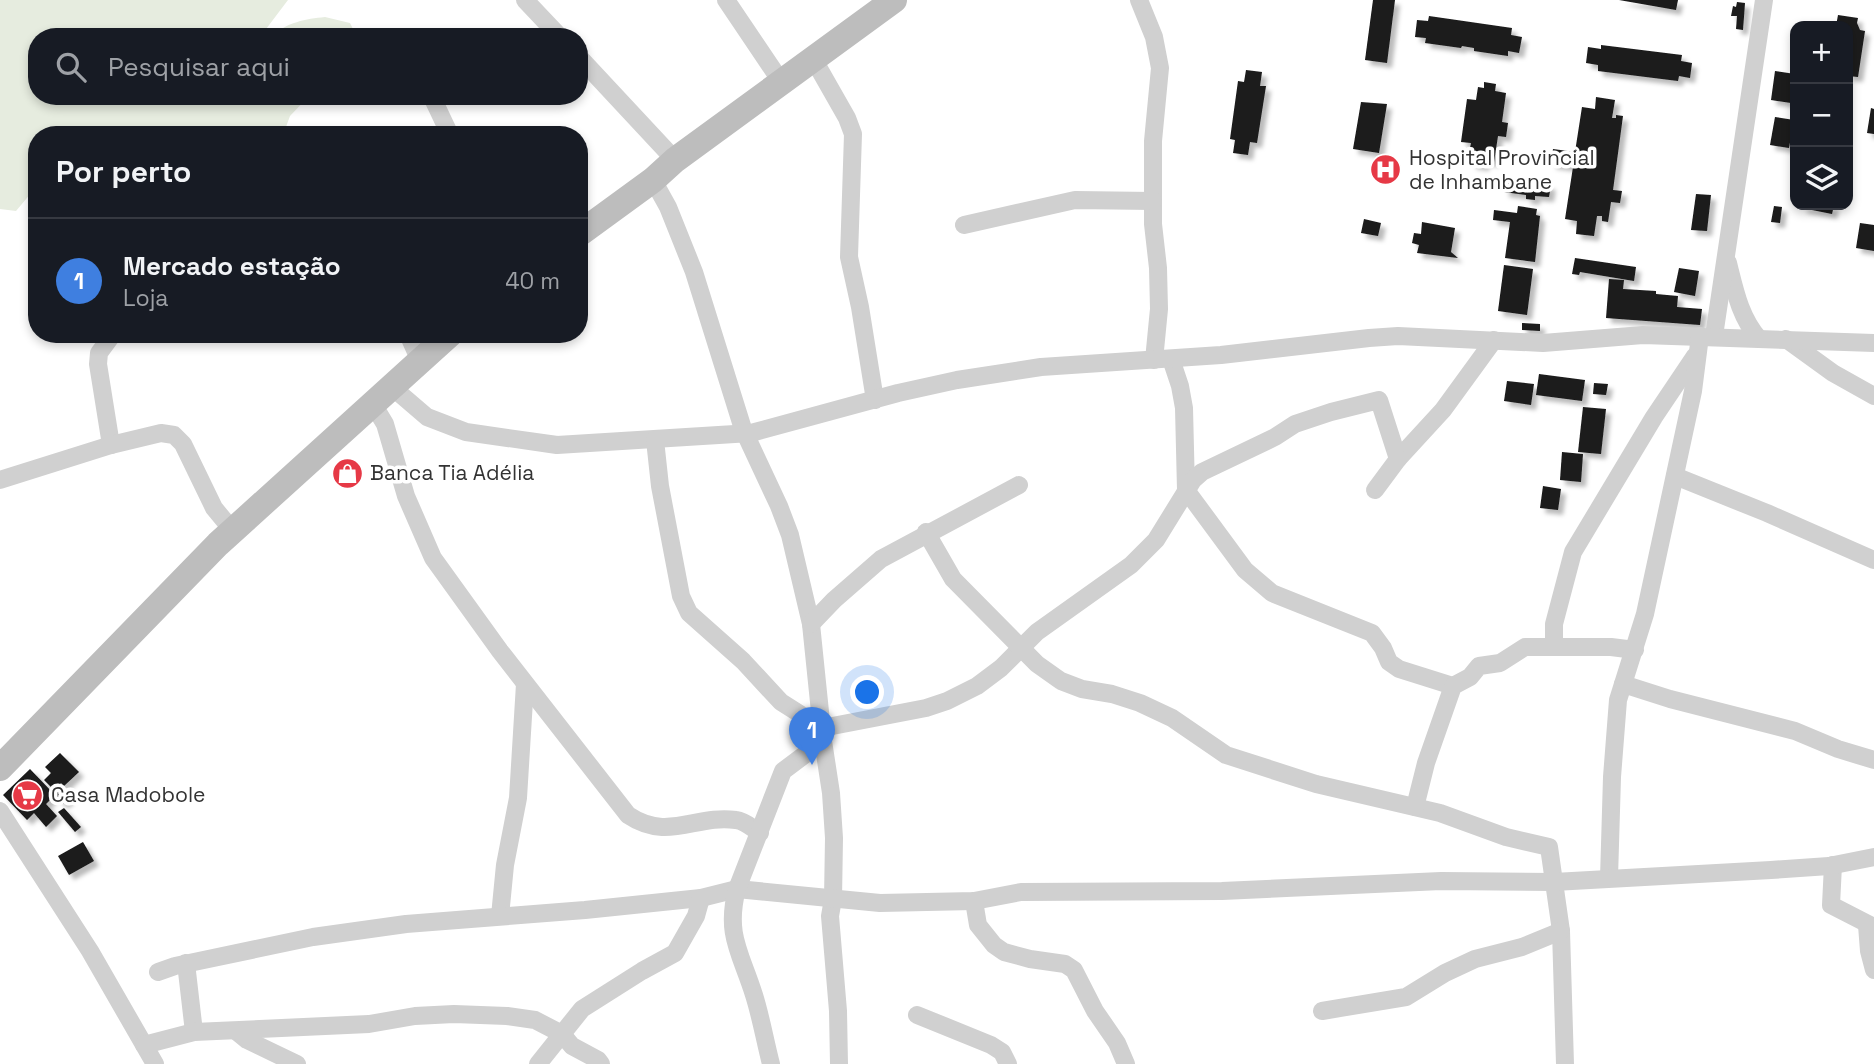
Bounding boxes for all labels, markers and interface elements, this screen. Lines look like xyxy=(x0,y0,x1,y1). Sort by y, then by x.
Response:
map controls xyxy=(1790,21,1853,210)
button: + xyxy=(1790,21,1853,84)
search box xyxy=(28,28,588,105)
icon: search xyxy=(52,48,90,86)
text: Pesquisar aqui xyxy=(108,50,290,84)
button: − xyxy=(1790,84,1853,147)
place label: Hospital Provincial de Inhambane xyxy=(1409,144,1595,195)
button: layers xyxy=(1790,147,1853,210)
text: Por perto xyxy=(56,152,191,191)
hospital icon: Hospital Provincial de Inhambane xyxy=(1369,153,1403,187)
text: Mercado estação xyxy=(123,249,341,283)
text: 1 xyxy=(74,266,84,296)
text: 40 m xyxy=(505,266,560,296)
text: Loja xyxy=(123,283,169,313)
shop icon: Banca Tia Adélia xyxy=(330,456,364,490)
place label: Banca Tia Adélia xyxy=(370,459,534,486)
your location xyxy=(850,675,884,709)
pin: 1 xyxy=(789,707,835,765)
supermarket icon: Casa Madobole xyxy=(11,778,45,812)
place label: Casa Madobole xyxy=(51,781,205,808)

